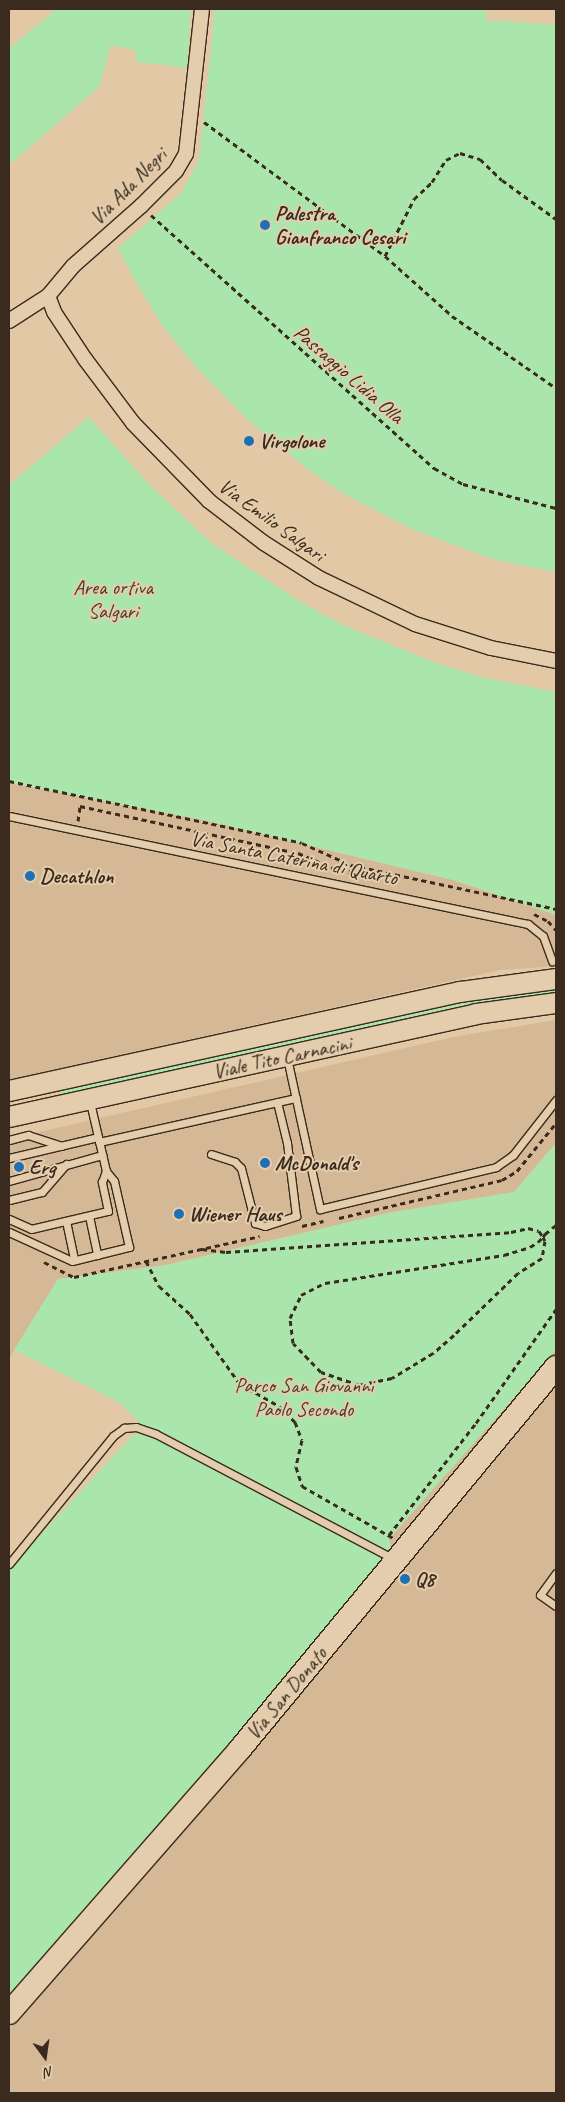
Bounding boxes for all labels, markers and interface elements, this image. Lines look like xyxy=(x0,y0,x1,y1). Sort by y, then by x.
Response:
street label: Via Ada Negri xyxy=(84,142,172,230)
place label: Palestra Gianfranco Cesari xyxy=(275,200,405,250)
marker: Palestra Gianfranco Cesari xyxy=(259,219,271,231)
street label: Passaggio Lidia Olla xyxy=(289,319,409,429)
place label: Virgolone xyxy=(259,428,324,454)
marker: Virgolone xyxy=(243,435,255,447)
street label: Via Emilio Salgari xyxy=(214,473,330,567)
park label: Area ortiva Salgari xyxy=(73,574,153,624)
street label: Via Santa Caterina di Quarto xyxy=(188,826,400,890)
place label: Decathlon xyxy=(40,863,113,889)
marker: Decathlon xyxy=(24,870,36,882)
street label: Viale Tito Carnacini xyxy=(211,1030,353,1084)
place label: McDonald's xyxy=(275,1150,358,1176)
place label: Erg xyxy=(29,1154,55,1180)
marker: McDonald's xyxy=(259,1157,271,1169)
marker: Erg xyxy=(13,1161,25,1173)
place label: Wiener Haus xyxy=(189,1201,282,1227)
marker: Wiener Haus xyxy=(173,1208,185,1220)
park label: Parco San Giovanni Paolo Secondo xyxy=(234,1372,374,1422)
place label: Q8 xyxy=(415,1566,435,1592)
marker: Q8 xyxy=(399,1573,411,1585)
street label: Via San Donato xyxy=(240,1641,332,1745)
north arrow xyxy=(20,2032,70,2082)
text: N xyxy=(42,2063,55,2081)

